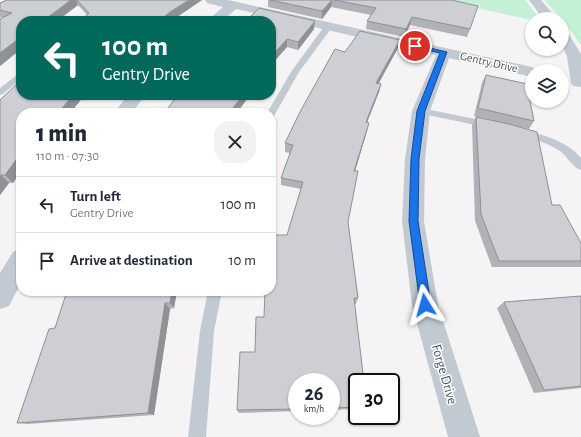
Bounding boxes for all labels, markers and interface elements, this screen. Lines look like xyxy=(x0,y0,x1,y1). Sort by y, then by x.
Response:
map controls xyxy=(525,12,569,108)
button: search xyxy=(525,12,569,56)
pin xyxy=(398,29,432,63)
icon: left xyxy=(36,32,88,84)
text: 100 m xyxy=(102,33,168,61)
icon: arrive xyxy=(404,35,426,57)
street label: Gentry Drive xyxy=(459,50,519,75)
button: layers xyxy=(525,64,569,108)
text: Gentry Drive xyxy=(102,66,190,84)
button: close xyxy=(214,121,256,163)
text: 1 min xyxy=(36,122,87,146)
text: 110 m · 07:30 xyxy=(36,150,99,163)
text: Turn left xyxy=(70,189,121,204)
icon: left xyxy=(36,194,58,216)
text: 100 m xyxy=(221,197,256,212)
text: Gentry Drive xyxy=(70,207,133,220)
icon: arrive xyxy=(36,250,58,272)
text: Arrive at destination xyxy=(70,253,193,268)
text: 10 m xyxy=(228,253,256,268)
position arrow xyxy=(404,284,446,326)
street label: Forge Drive xyxy=(429,343,459,406)
speed limit sign: 30 xyxy=(348,373,400,425)
text: 26 xyxy=(304,384,324,404)
text: km/h xyxy=(304,404,324,414)

